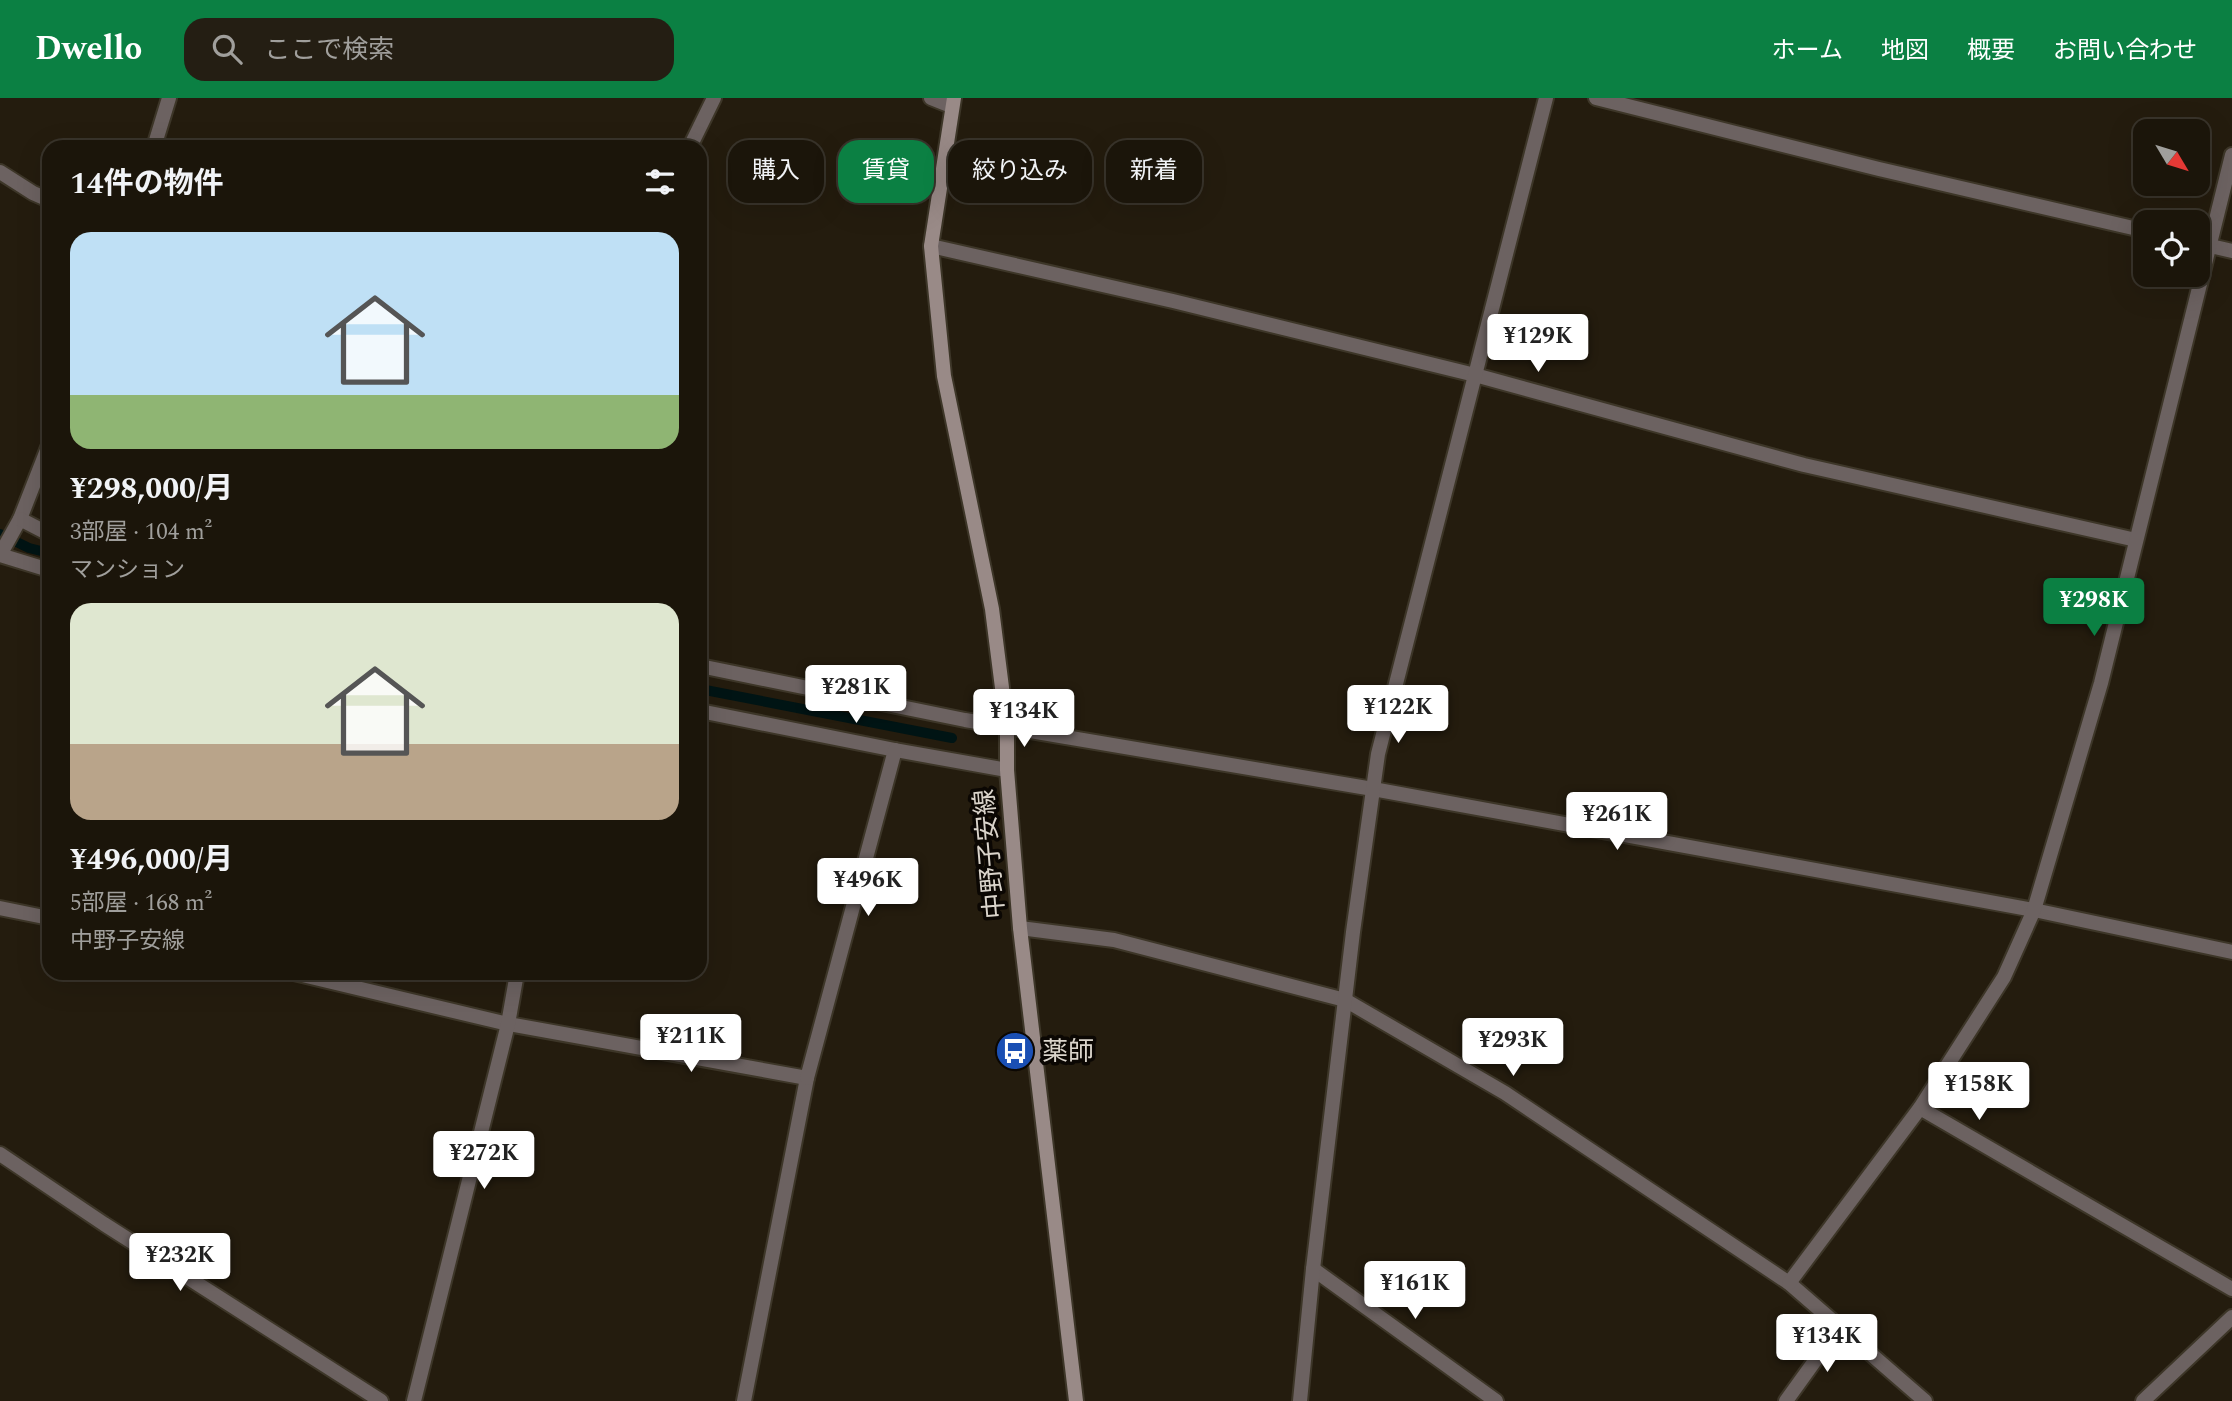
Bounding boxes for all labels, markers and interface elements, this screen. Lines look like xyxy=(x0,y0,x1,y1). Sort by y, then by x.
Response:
search box xyxy=(184,18,674,81)
text: Dwello xyxy=(35,24,142,74)
icon: search xyxy=(208,30,246,68)
text: ここで検索 xyxy=(264,30,394,70)
text: ホーム xyxy=(1772,33,1843,69)
text: 地図 xyxy=(1881,33,1929,69)
text: 概要 xyxy=(1967,33,2015,69)
text: お問い合わせ xyxy=(2053,33,2197,69)
north arrow xyxy=(2133,119,2210,196)
map controls xyxy=(2133,119,2210,287)
chip: 購入 xyxy=(728,140,824,203)
chip: 賃貸 xyxy=(838,140,934,203)
chip: 絞り込み xyxy=(948,140,1092,203)
chip: 新着 xyxy=(1106,140,1202,203)
text: 14件の物件 xyxy=(70,161,224,207)
icon: filters xyxy=(641,163,679,201)
button: locate xyxy=(2133,210,2210,287)
icon: home xyxy=(312,277,438,403)
pin: ¥129K xyxy=(1489,314,1587,374)
text: ¥129K xyxy=(1503,319,1573,354)
text: ¥298,000/月 xyxy=(70,466,233,512)
text: 3部屋 · 104 m² xyxy=(70,515,212,550)
text: マンション xyxy=(70,553,185,588)
pin: ¥298K xyxy=(2045,578,2143,638)
text: ¥298K xyxy=(2059,583,2129,618)
icon: home xyxy=(312,648,438,774)
pin: ¥281K xyxy=(807,666,905,725)
text: ¥281K xyxy=(821,670,891,705)
pin: ¥122K xyxy=(1349,686,1447,745)
pin: ¥134K xyxy=(975,690,1073,749)
text: ¥122K xyxy=(1363,690,1433,725)
text: ¥134K xyxy=(989,694,1059,729)
street label: 中野子安線 xyxy=(964,787,1016,920)
pin: ¥261K xyxy=(1568,792,1666,852)
text: ¥261K xyxy=(1582,797,1652,832)
text: ¥496,000/月 xyxy=(70,837,233,883)
pin: ¥496K xyxy=(819,858,917,918)
text: ¥496K xyxy=(833,863,903,898)
text: 5部屋 · 168 m² xyxy=(70,886,212,921)
text: 中野子安線 xyxy=(70,924,185,959)
pin: ¥211K xyxy=(642,1014,740,1074)
pin: ¥293K xyxy=(1464,1018,1562,1078)
text: ¥211K xyxy=(656,1019,726,1054)
text: ¥293K xyxy=(1478,1023,1548,1058)
bus stop icon: 薬師 xyxy=(994,1030,1036,1072)
place label: 薬師 xyxy=(1042,1032,1094,1072)
pin: ¥158K xyxy=(1930,1062,2028,1122)
text: ¥158K xyxy=(1944,1067,2014,1102)
pin: ¥272K xyxy=(435,1132,533,1191)
text: ¥272K xyxy=(449,1136,519,1171)
pin: ¥232K xyxy=(131,1234,229,1293)
text: ¥232K xyxy=(145,1238,215,1273)
pin: ¥161K xyxy=(1366,1262,1464,1321)
text: ¥161K xyxy=(1380,1266,1450,1301)
pin: ¥134K xyxy=(1778,1314,1876,1374)
text: ¥134K xyxy=(1792,1319,1862,1354)

